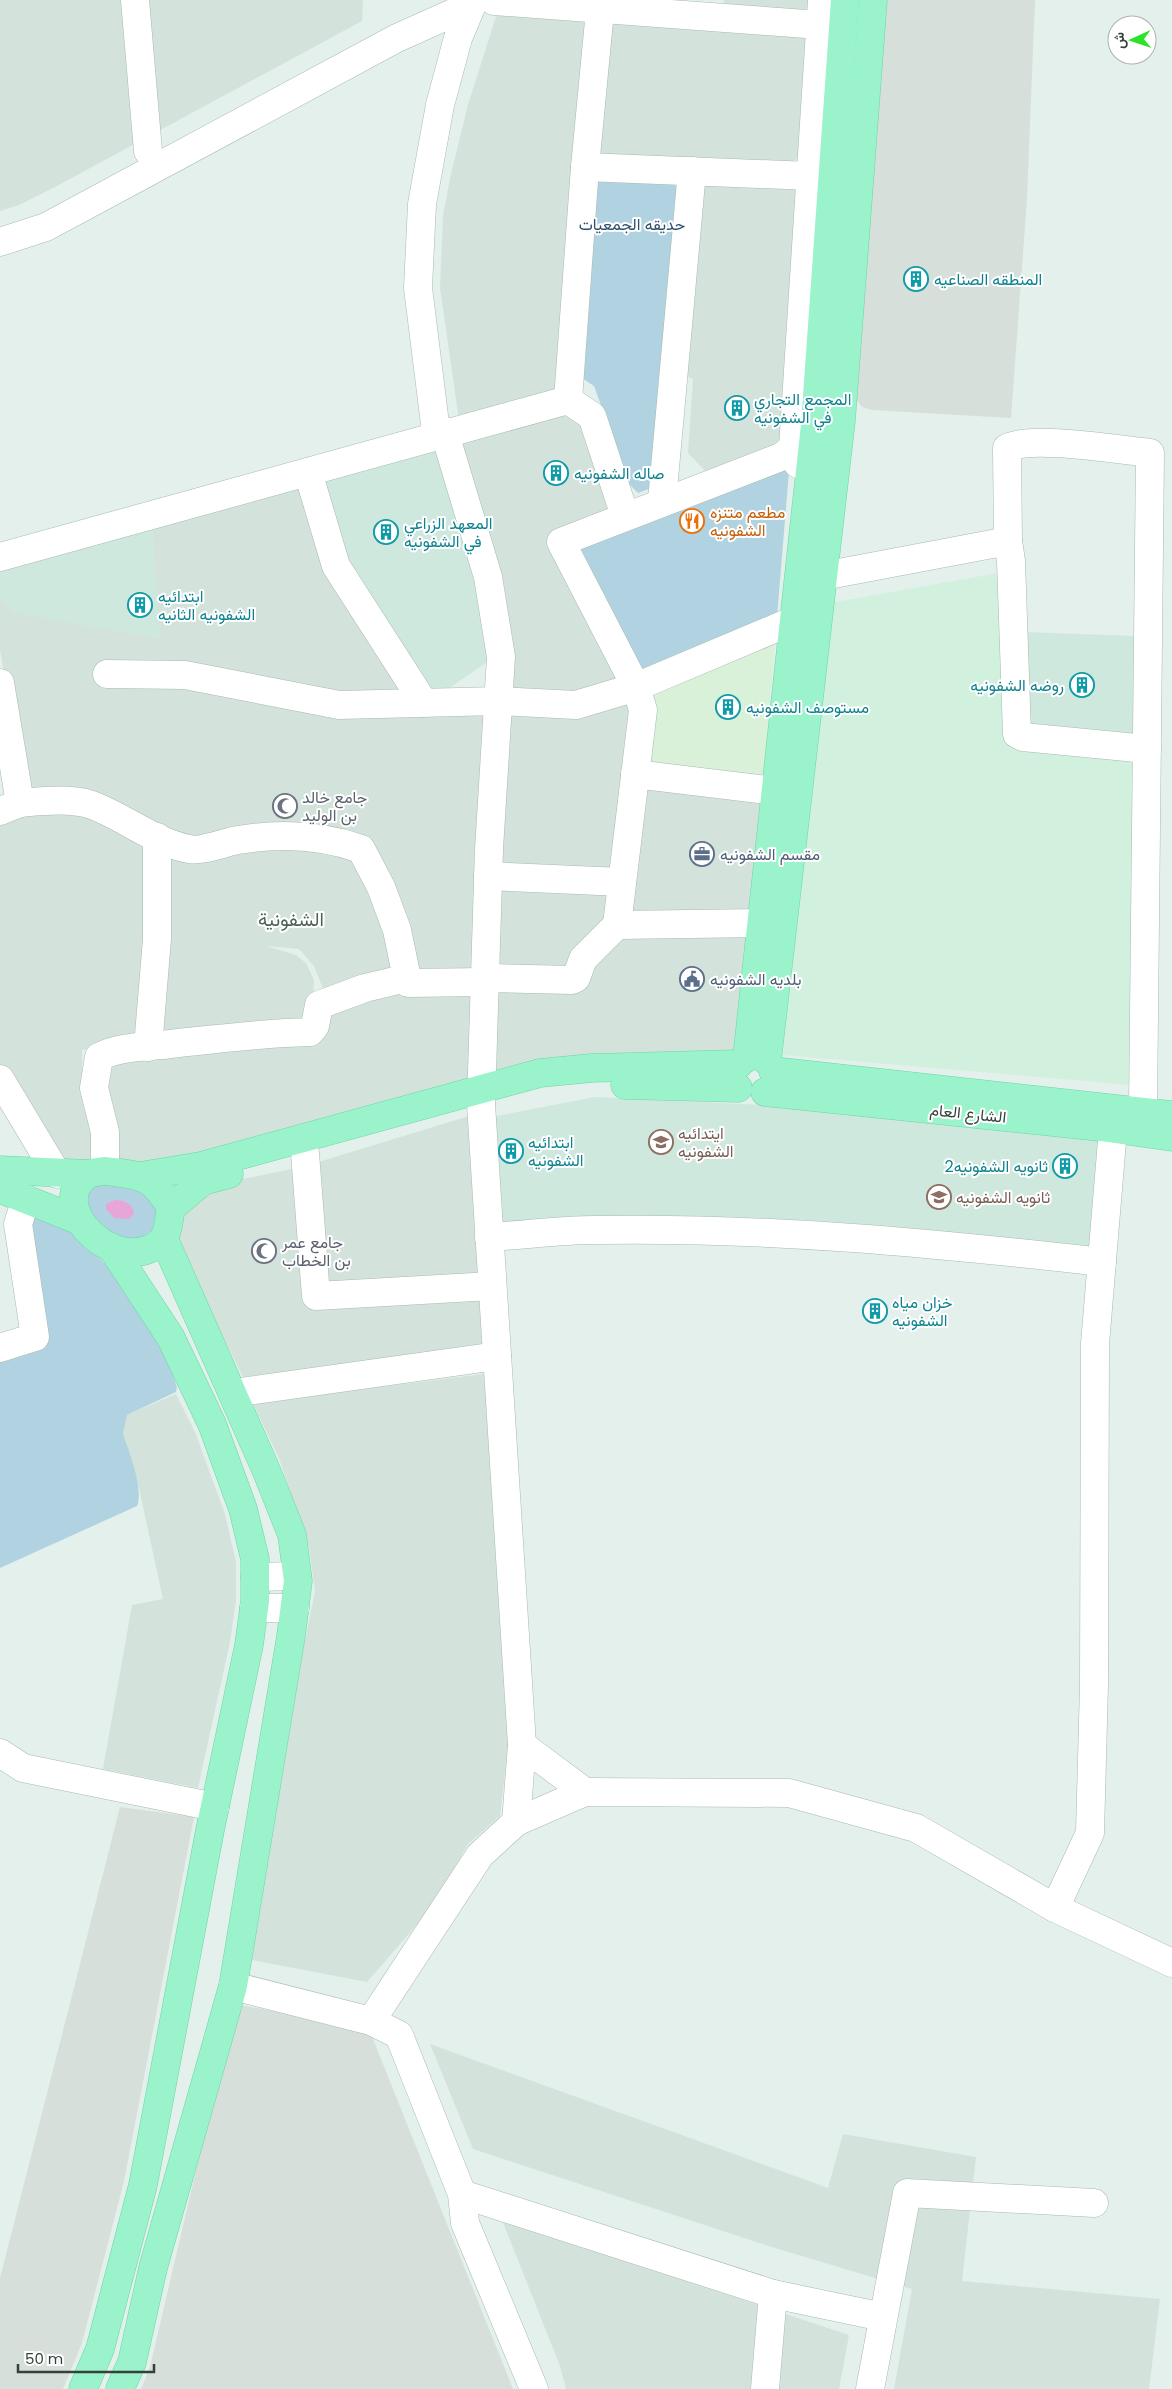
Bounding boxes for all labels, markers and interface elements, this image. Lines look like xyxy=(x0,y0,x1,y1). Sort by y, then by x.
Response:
north arrow xyxy=(1107,15,1157,65)
text: ش xyxy=(1109,32,1129,50)
park label: حديقه الجمعيات xyxy=(579,213,685,236)
building icon: المنطقه الصناعيه xyxy=(903,266,929,292)
place label: المنطقه الصناعيه xyxy=(934,268,1042,291)
place label: المجمع التجاري في الشفونيه xyxy=(754,388,851,431)
building icon: المجمع التجاري في الشفونيه xyxy=(724,395,750,421)
building icon: صاله الشفونيه xyxy=(543,460,569,486)
place label: صاله الشفونيه xyxy=(574,462,664,485)
place label: مطعم متنزه الشفونيه xyxy=(710,501,785,542)
restaurant icon: مطعم متنزه الشفونيه xyxy=(679,508,705,534)
place label: المعهد الزراعي في الشفونيه xyxy=(404,512,492,555)
building icon: المعهد الزراعي في الشفونيه xyxy=(373,519,399,545)
place label: ابتدائيه الشفونيه الثانيه xyxy=(158,585,255,626)
building icon: ابتدائيه الشفونيه الثانيه xyxy=(127,592,153,618)
building icon: روضه الشفونيه xyxy=(1069,672,1095,698)
place label: روضه الشفونيه xyxy=(970,674,1064,697)
building icon: مستوصف الشفونيه xyxy=(715,694,741,720)
place label: مستوصف الشفونيه xyxy=(746,696,869,719)
place label: جامع خالد بن الوليد xyxy=(302,786,368,827)
mosque icon: جامع خالد بن الوليد xyxy=(272,793,298,819)
office icon: مقسم الشفونيه xyxy=(689,841,715,867)
place label: مقسم الشفونيه xyxy=(720,843,820,866)
district label: الشفونية xyxy=(258,906,324,933)
public building icon: بلديه الشفونيه xyxy=(679,966,705,992)
place label: بلديه الشفونيه xyxy=(710,968,801,991)
street label: الشارع العام xyxy=(929,1098,1007,1129)
place label: ايتدائيه الشفونيه xyxy=(678,1122,734,1163)
school or university icon: ايتدائيه الشفونيه xyxy=(648,1129,674,1155)
place label: ابتدائيه الشفونيه xyxy=(528,1131,584,1172)
building icon: ابتدائيه الشفونيه xyxy=(498,1138,524,1164)
building icon: ثانويه الشفونيه2 xyxy=(1052,1153,1078,1179)
place label: ثانويه الشفونيه2 xyxy=(945,1155,1048,1178)
school or university icon: ثانويه الشفونيه xyxy=(926,1184,952,1210)
place label: ثانويه الشفونيه xyxy=(956,1186,1050,1209)
place label: جامع عمر بن الخطاب xyxy=(281,1231,351,1272)
mosque icon: جامع عمر بن الخطاب xyxy=(251,1238,277,1264)
place label: خزان مياه الشفونيه xyxy=(892,1291,953,1332)
building icon: خزان مياه الشفونيه xyxy=(862,1298,888,1324)
scale bar xyxy=(18,2342,154,2374)
text: 50 m xyxy=(25,2348,63,2369)

